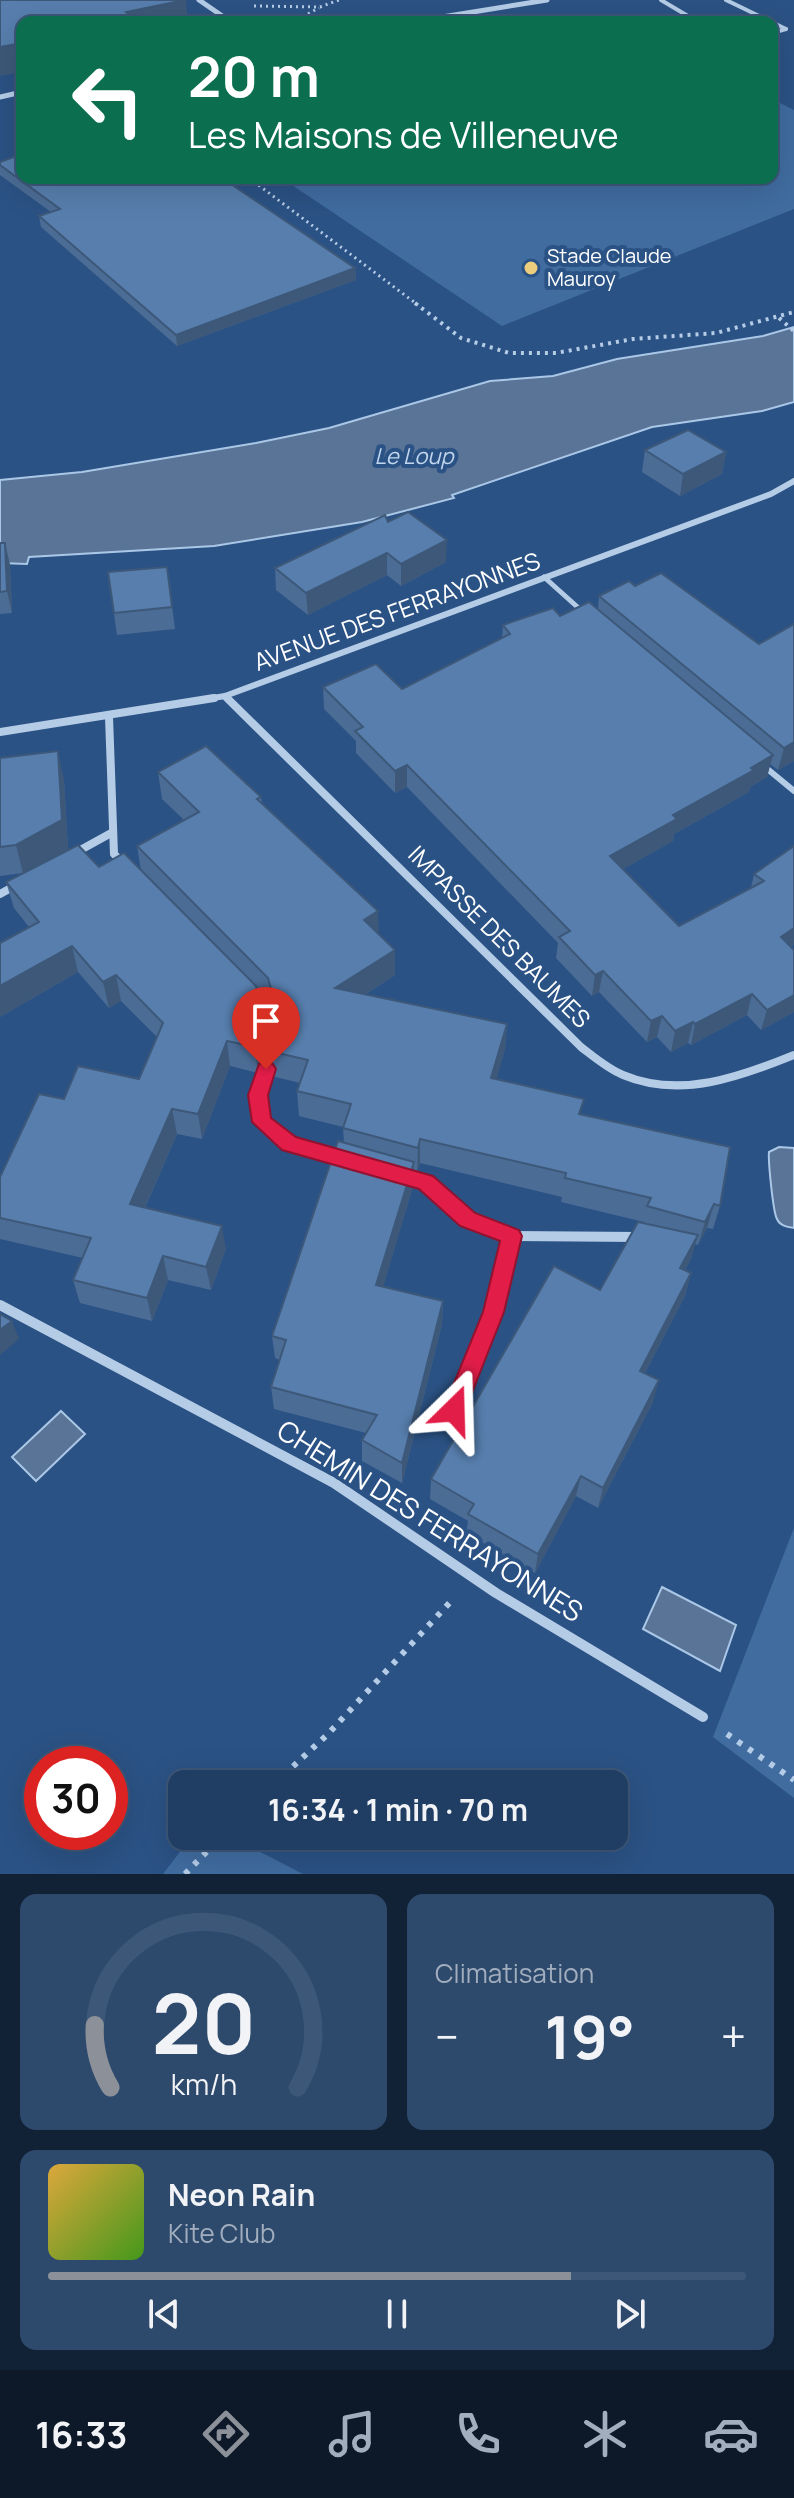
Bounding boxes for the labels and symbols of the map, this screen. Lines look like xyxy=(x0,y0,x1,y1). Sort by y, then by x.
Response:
place label: Stade Claude Mauroy xyxy=(547,242,672,292)
marker: Stade Claude Mauroy xyxy=(522,259,540,277)
water label: Le Loup xyxy=(375,441,455,471)
street label: AVENUE DES FERRAYONNES xyxy=(249,543,544,678)
street label: IMPASSE DES BAUMES xyxy=(402,838,598,1034)
pin xyxy=(232,987,300,1069)
position arrow xyxy=(412,1368,496,1452)
street label: CHEMIN DES FERRAYONNES xyxy=(270,1410,591,1630)
speed limit sign: 30 xyxy=(24,1746,128,1850)

